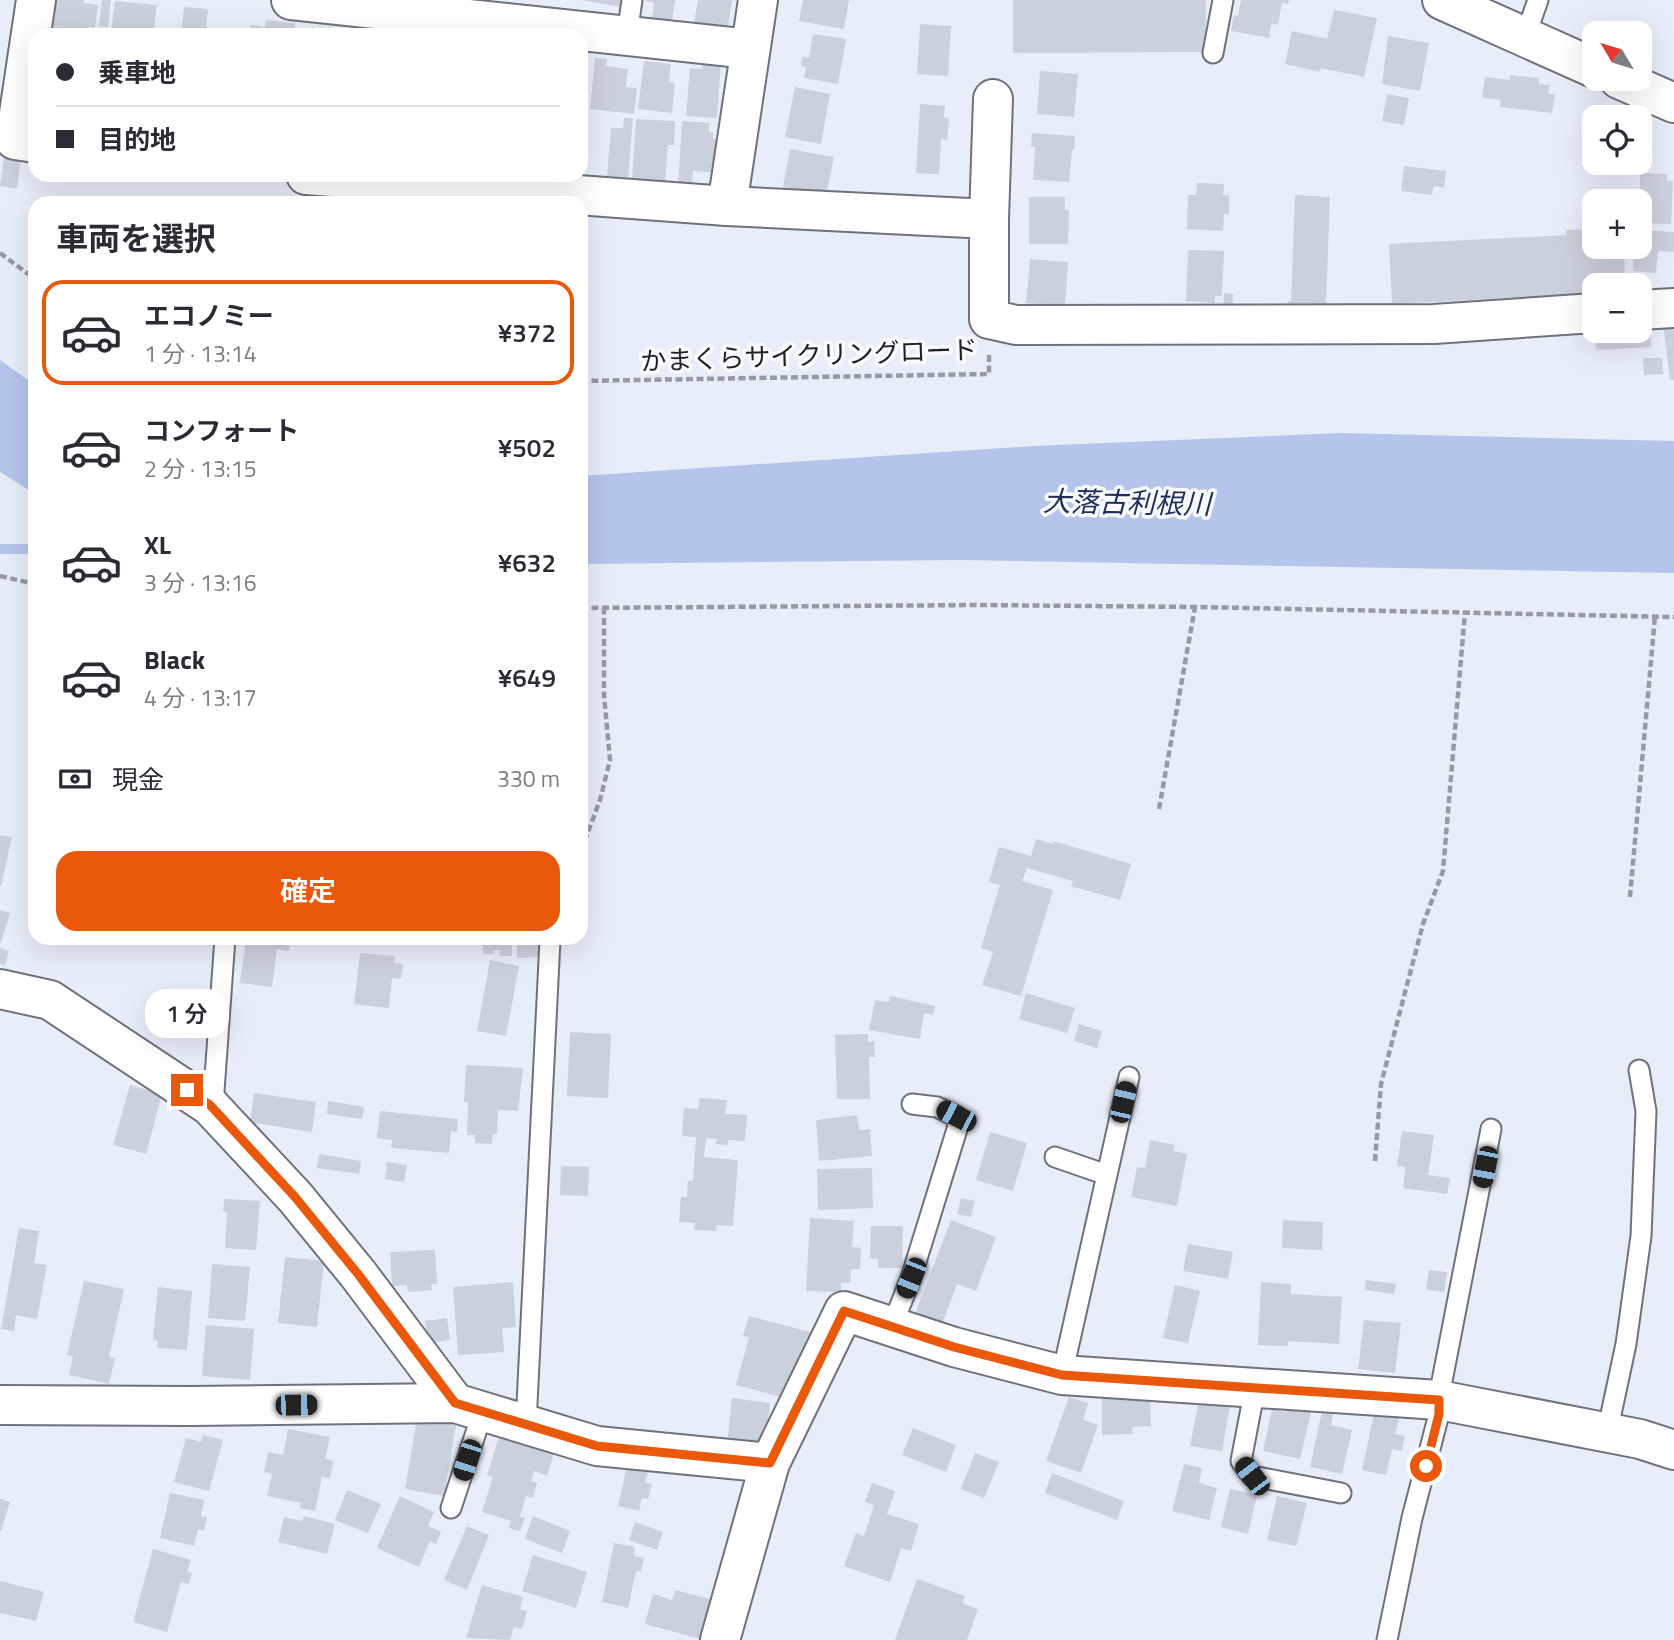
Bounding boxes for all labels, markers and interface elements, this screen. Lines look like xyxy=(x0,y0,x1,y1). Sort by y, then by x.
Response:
north arrow xyxy=(1582,21,1652,91)
map controls xyxy=(1582,21,1652,343)
text: 乗車地 xyxy=(98,53,176,92)
button: locate xyxy=(1582,105,1652,175)
text: 目的地 xyxy=(98,120,176,159)
button: + xyxy=(1582,189,1652,259)
text: 車両を選択 xyxy=(56,214,216,262)
button: − xyxy=(1582,273,1652,343)
text: エコノミー xyxy=(144,296,274,335)
icon: car xyxy=(60,301,123,364)
text: ¥372 xyxy=(498,313,556,352)
street label: かまくらサイクリングロード xyxy=(640,330,978,380)
text: 1 分 · 13:14 xyxy=(144,336,257,371)
text: コンフォート xyxy=(144,411,299,450)
icon: car xyxy=(60,416,123,479)
text: ¥502 xyxy=(498,428,556,467)
text: 2 分 · 13:15 xyxy=(144,451,257,486)
water label: 大落古利根川 xyxy=(1043,479,1214,525)
text: XL xyxy=(144,525,171,564)
icon: car xyxy=(60,531,123,594)
text: ¥632 xyxy=(498,543,556,582)
text: 3 分 · 13:16 xyxy=(144,565,257,600)
text: Black xyxy=(144,640,205,679)
icon: car xyxy=(60,646,123,709)
text: ¥649 xyxy=(498,658,556,697)
text: 4 分 · 13:17 xyxy=(144,680,257,715)
icon: cash xyxy=(56,760,94,798)
text: 現金 xyxy=(112,760,164,799)
text: 330 m xyxy=(497,761,560,796)
button: 確定 xyxy=(56,851,560,931)
callout: 1 分 xyxy=(145,988,229,1038)
text: 1 分 xyxy=(167,996,207,1031)
route end xyxy=(171,1074,203,1106)
car xyxy=(1109,1079,1138,1125)
car xyxy=(933,1097,980,1135)
car xyxy=(1471,1144,1500,1190)
car xyxy=(894,1255,929,1301)
car xyxy=(275,1394,318,1416)
car xyxy=(451,1437,484,1483)
route start xyxy=(1410,1450,1442,1482)
car xyxy=(1231,1453,1274,1499)

